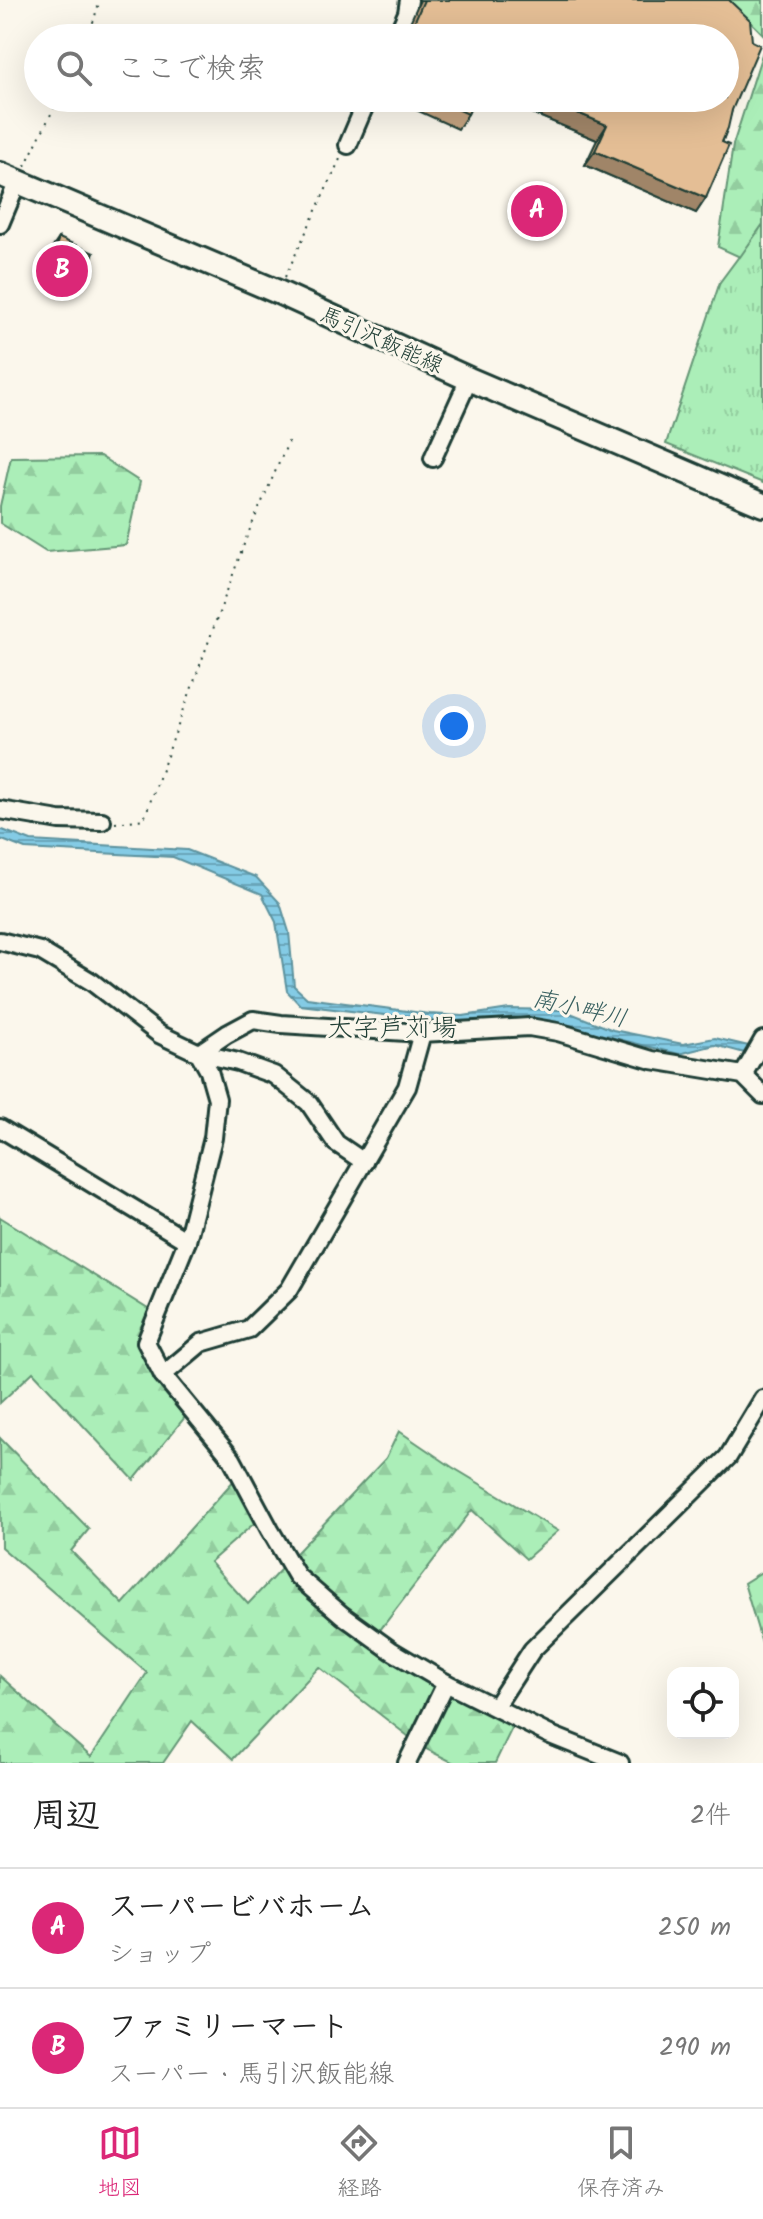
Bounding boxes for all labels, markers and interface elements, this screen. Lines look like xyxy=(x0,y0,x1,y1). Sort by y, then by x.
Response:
search box xyxy=(24,24,739,112)
icon: search xyxy=(52,46,96,90)
text: ここで検索 xyxy=(116,46,266,94)
pin: A xyxy=(511,181,563,241)
pin: B xyxy=(36,241,88,301)
street label: 馬引沢飯能線 xyxy=(314,298,448,384)
your location xyxy=(434,706,474,746)
water label: 南小畔川 xyxy=(529,980,631,1039)
district label: 大字芦苅場 xyxy=(327,1008,457,1050)
map controls xyxy=(667,1667,739,1739)
button: locate xyxy=(667,1667,739,1739)
text: 周辺 xyxy=(32,1790,100,1844)
text: 2件 xyxy=(690,1795,731,1837)
text: スーパービバホーム xyxy=(108,1884,375,1932)
text: A xyxy=(50,1907,66,1949)
text: 250 m xyxy=(658,1907,731,1949)
text: ショップ xyxy=(108,1934,211,1976)
text: ファミリーマート xyxy=(108,2004,349,2052)
text: B xyxy=(50,2027,66,2069)
text: 290 m xyxy=(659,2027,731,2069)
text: スーパー · 馬引沢飯能線 xyxy=(108,2054,394,2096)
tab: 地図 xyxy=(98,2121,142,2207)
tab: 経路 xyxy=(337,2121,381,2207)
tab: 保存済み xyxy=(577,2121,665,2207)

